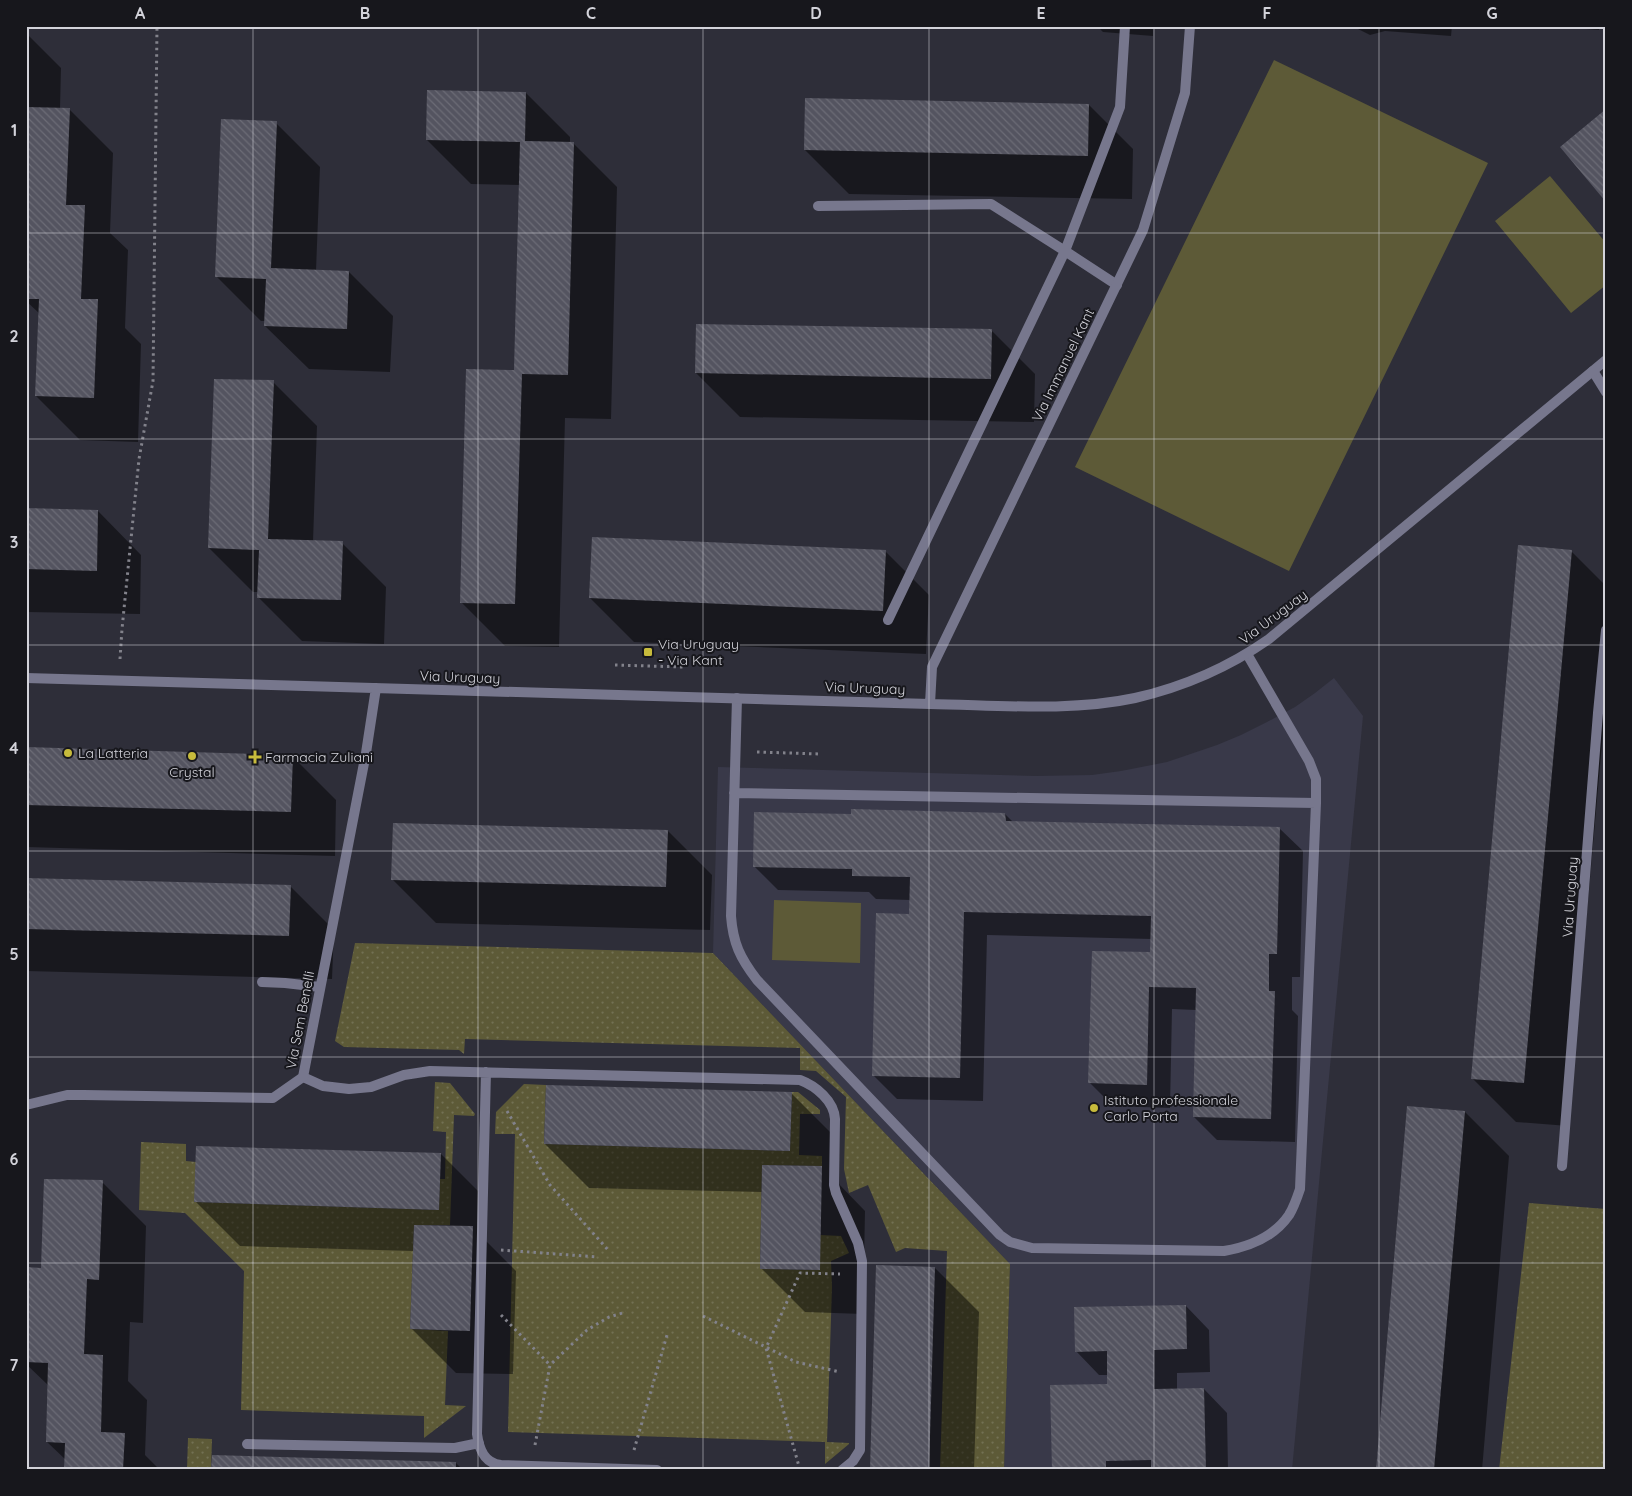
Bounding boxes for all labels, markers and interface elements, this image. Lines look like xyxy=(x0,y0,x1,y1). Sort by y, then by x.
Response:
text: A xyxy=(135,3,146,23)
text: B xyxy=(360,3,370,23)
text: C xyxy=(586,3,596,23)
text: D xyxy=(810,3,822,23)
text: E xyxy=(1036,3,1046,23)
text: F xyxy=(1263,3,1272,23)
text: G xyxy=(1486,3,1498,23)
text: 1 xyxy=(11,120,17,140)
street label: Via Immanuel Kant xyxy=(1028,305,1098,425)
text: 2 xyxy=(9,326,19,346)
text: 3 xyxy=(10,532,18,552)
street label: Via Uruguay xyxy=(1235,585,1311,649)
place label: Via Uruguay - Via Kant xyxy=(658,635,739,669)
marker: Via Uruguay - Via Kant xyxy=(642,646,654,658)
street label: Via Uruguay xyxy=(419,667,501,687)
street label: Via Uruguay xyxy=(824,678,906,698)
text: 4 xyxy=(9,738,19,758)
place label: La Latteria xyxy=(78,744,148,762)
marker: La Latteria xyxy=(62,747,74,759)
place label: Farmacia Zuliani xyxy=(265,748,373,766)
marker: Crystal xyxy=(186,750,198,762)
marker: Farmacia Zuliani xyxy=(249,751,261,763)
place label: Crystal xyxy=(169,763,215,781)
street label: Via Uruguay xyxy=(1558,856,1582,938)
text: 5 xyxy=(9,944,19,964)
street label: Via Sem Benelli xyxy=(282,969,318,1071)
place label: Istituto professionale Carlo Porta xyxy=(1104,1091,1238,1125)
marker: Istituto professionale Carlo Porta xyxy=(1088,1102,1100,1114)
text: 6 xyxy=(10,1149,19,1169)
text: 7 xyxy=(10,1355,19,1375)

